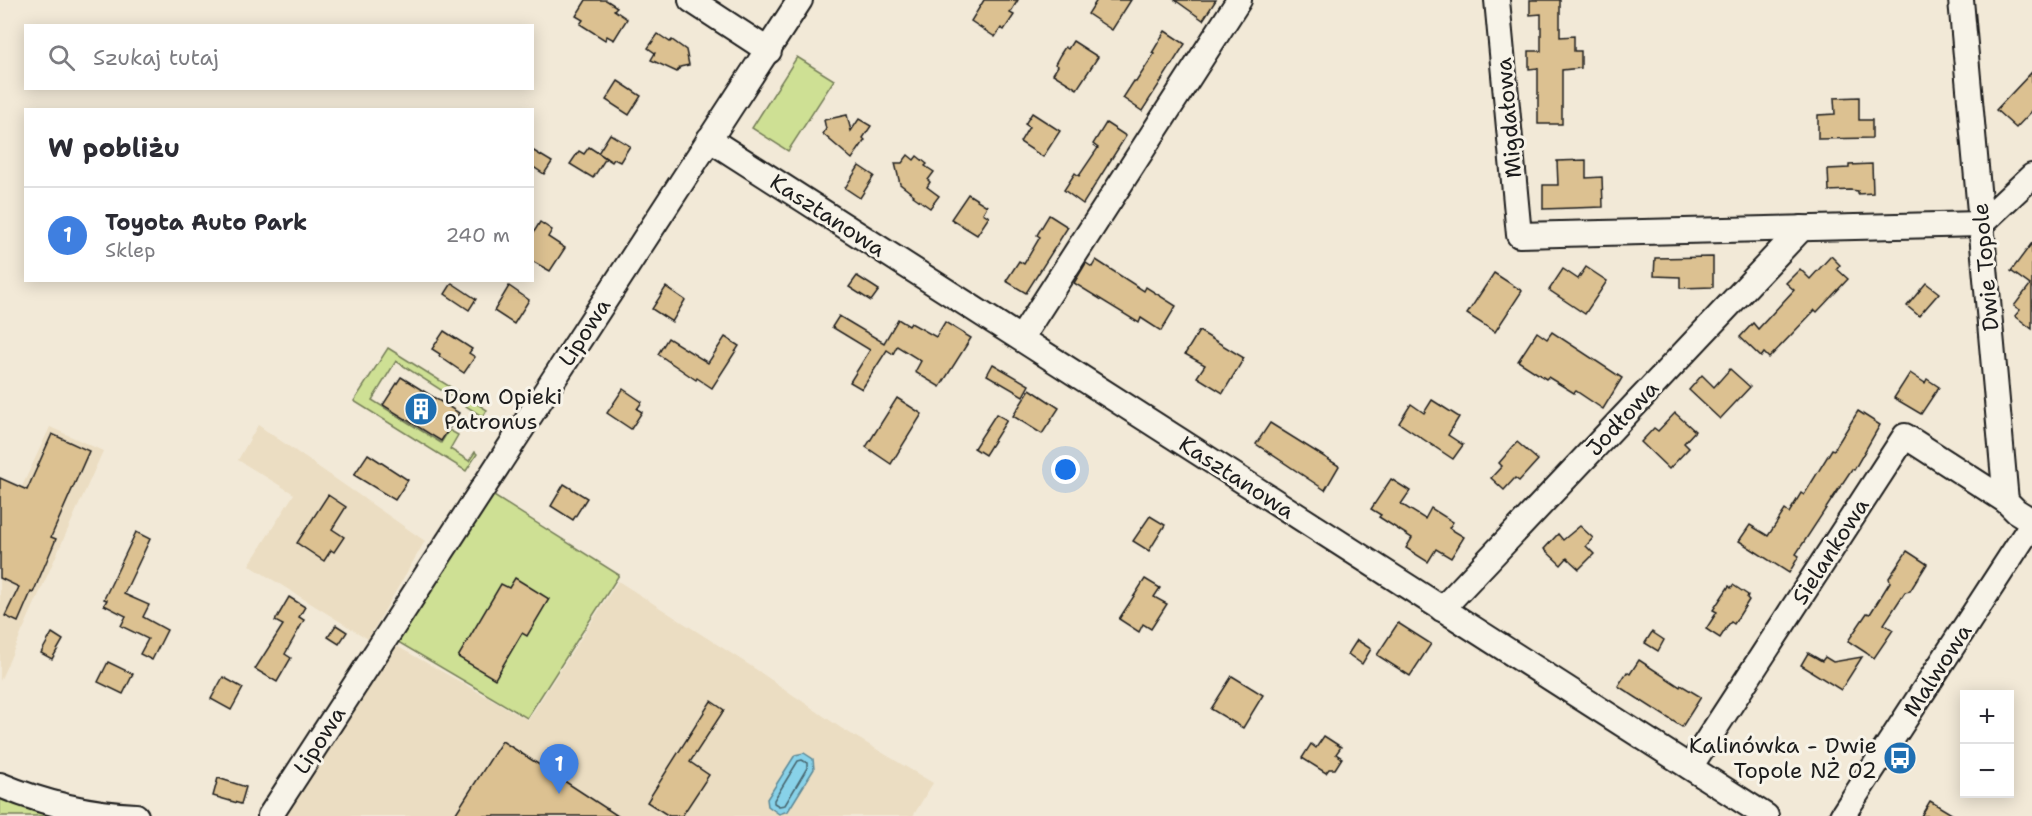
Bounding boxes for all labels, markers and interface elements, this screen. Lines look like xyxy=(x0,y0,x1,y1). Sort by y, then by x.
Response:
search box xyxy=(24,24,534,90)
icon: search xyxy=(45,41,78,74)
text: Szukaj tutaj xyxy=(93,43,219,72)
street label: Migdałowa xyxy=(1489,56,1528,179)
text: W pobliżu xyxy=(48,130,180,165)
street label: Kasztanowa xyxy=(764,167,891,264)
street label: Dwie Topole xyxy=(1965,202,2006,332)
text: Toyota Auto Park xyxy=(105,208,307,237)
text: 1 xyxy=(63,222,72,248)
text: 240 m xyxy=(445,222,510,248)
text: Sklep xyxy=(105,237,156,263)
street label: Lipowa xyxy=(552,292,617,372)
street label: Jodłowa xyxy=(1580,374,1665,462)
place label: Dom Opieki Patronus xyxy=(444,382,563,436)
building icon: Dom Opieki Patronus xyxy=(403,391,439,427)
street label: Kasztanowa xyxy=(1173,429,1300,526)
your location xyxy=(1051,455,1080,484)
street label: Sielankowa xyxy=(1785,492,1876,610)
street label: Malwowa xyxy=(1897,618,1978,722)
map controls xyxy=(1960,690,2014,798)
button: + xyxy=(1960,690,2014,744)
street label: Lipowa xyxy=(287,700,352,780)
place label: Kalinówka - Dwie Topole NŻ 02 xyxy=(1689,731,1877,785)
bus stop icon: Kalinówka - Dwie Topole NŻ 02 xyxy=(1882,740,1918,776)
pin: 1 xyxy=(540,744,578,794)
button: − xyxy=(1960,744,2014,798)

